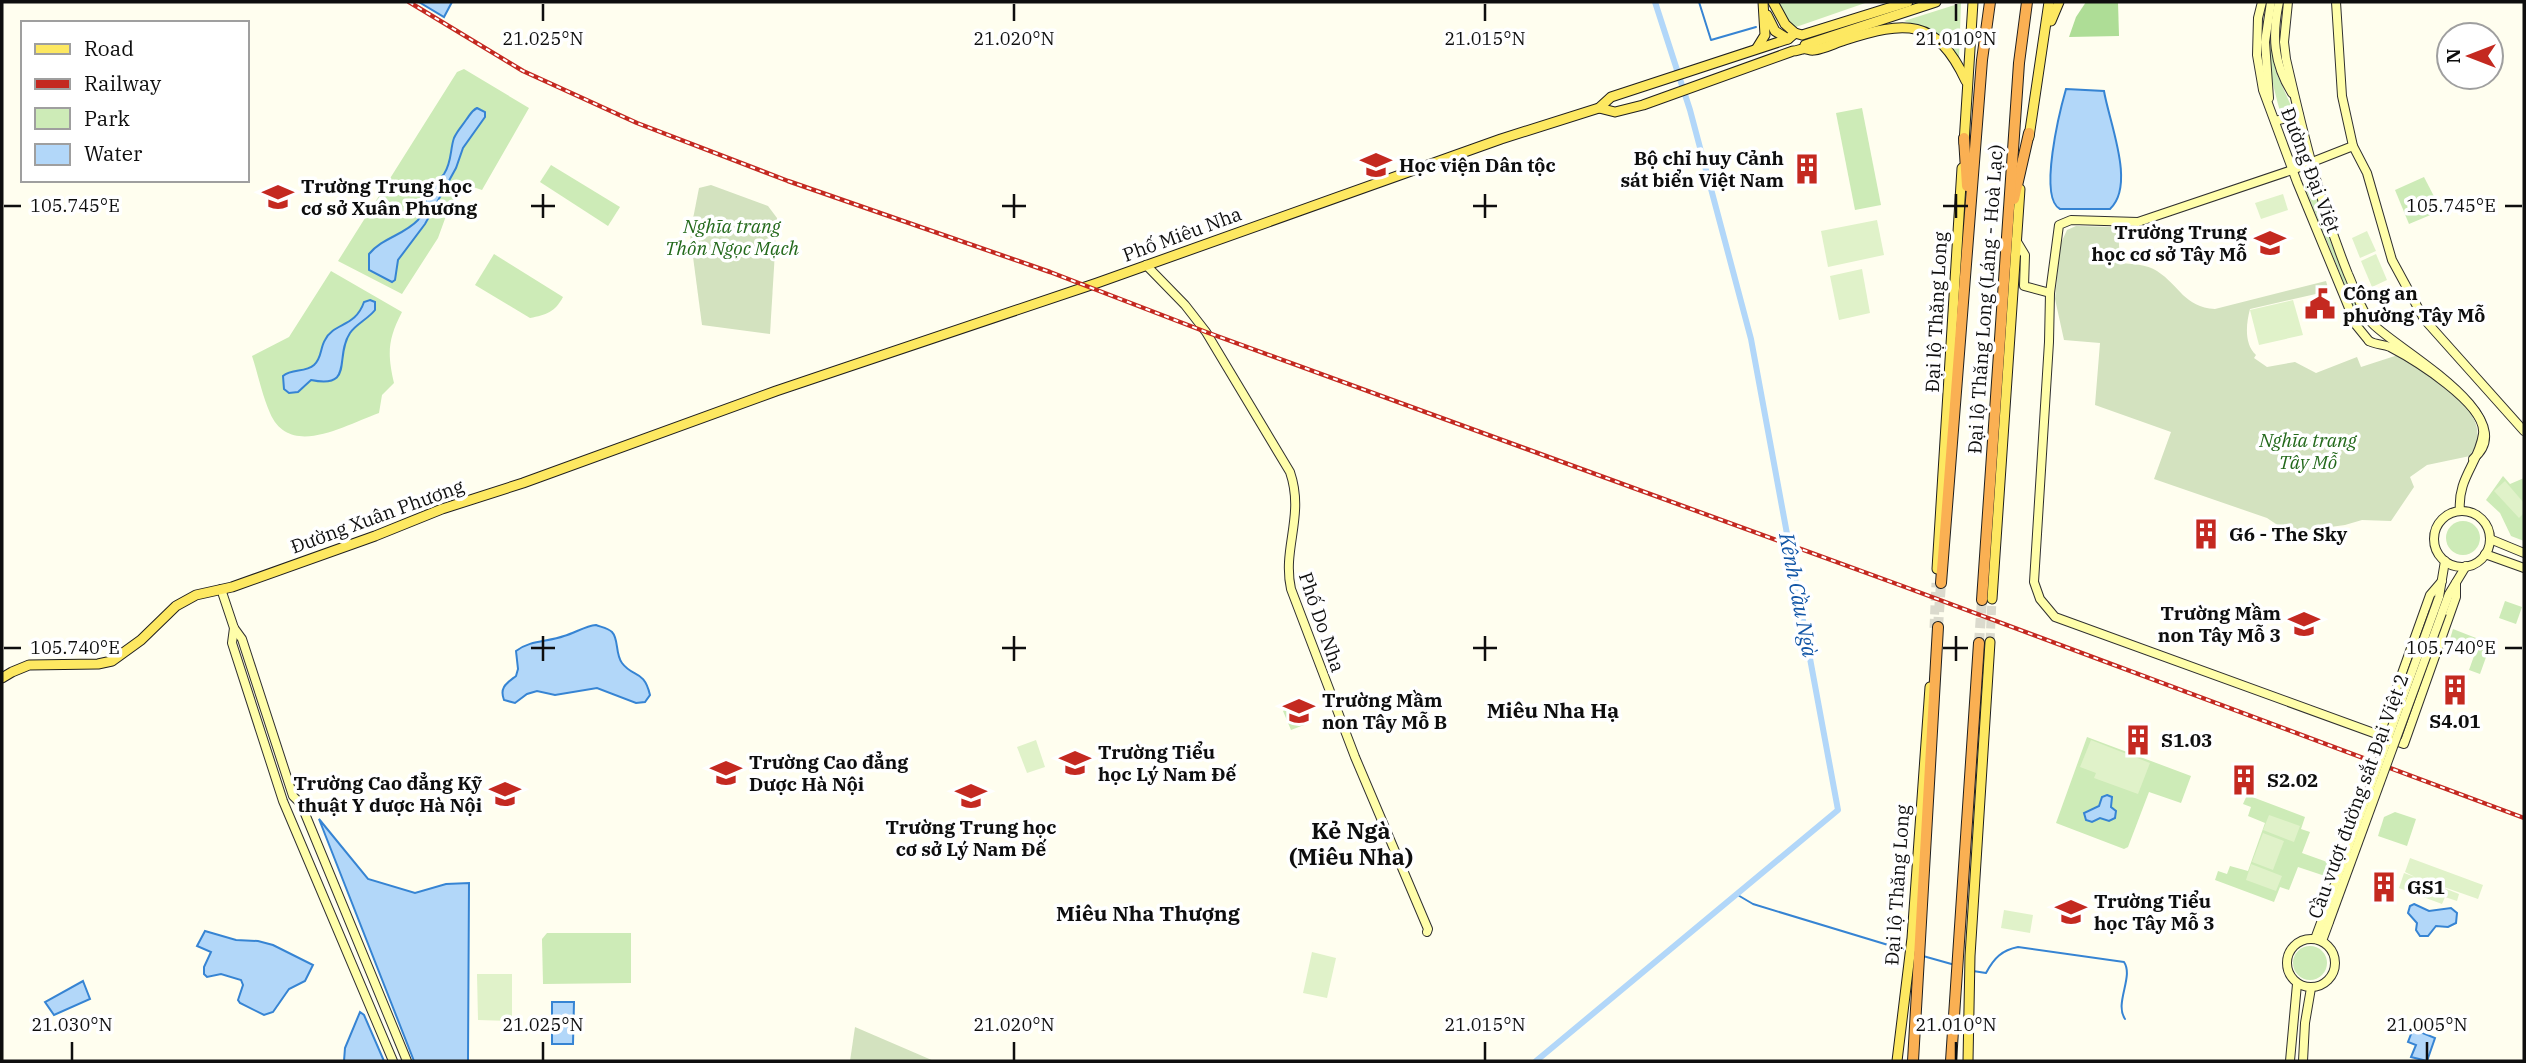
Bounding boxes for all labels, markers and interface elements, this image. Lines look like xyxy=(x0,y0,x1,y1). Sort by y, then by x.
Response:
legend xyxy=(21,21,248,182)
north arrow xyxy=(2435,21,2505,91)
text: 21.025°N xyxy=(502,27,584,50)
text: 21.020°N xyxy=(973,27,1055,50)
text: 21.015°N xyxy=(1444,27,1526,50)
text: 21.010°N xyxy=(1915,27,1997,50)
text: Road xyxy=(84,34,134,62)
text: N xyxy=(2441,48,2465,64)
text: Railway xyxy=(84,69,162,97)
text: Park xyxy=(84,104,131,132)
street label: Đường Đại Việt xyxy=(2276,104,2346,236)
text: Water xyxy=(84,139,143,167)
street label: Đại lộ Thăng Long (Láng - Hoà Lạc) xyxy=(1962,143,2008,455)
place label: Bộ chỉ huy Cảnh sát biển Việt Nam xyxy=(1620,146,1784,192)
school or university icon: Học viện Dân tộc xyxy=(1359,148,1393,182)
building icon: Bộ chỉ huy Cảnh sát biển Việt Nam xyxy=(1790,152,1824,186)
place label: Học viện Dân tộc xyxy=(1399,153,1556,177)
place label: Trường Trung học cơ sở Xuân Phương xyxy=(301,174,477,220)
school or university icon: Trường Trung học cơ sở Xuân Phương xyxy=(261,180,295,214)
text: 105.745°E xyxy=(30,194,120,217)
text: 105.745°E xyxy=(2406,194,2496,217)
street label: Phố Miêu Nha xyxy=(1119,201,1245,267)
park label: Nghĩa trang Thôn Ngọc Mạch xyxy=(665,214,800,260)
place label: Trường Trung học cơ sở Tây Mỗ xyxy=(2092,220,2247,266)
school or university icon: Trường Trung học cơ sở Tây Mỗ xyxy=(2253,226,2287,260)
street label: Đại lộ Thăng Long xyxy=(1920,230,1952,393)
place label: Công an phường Tây Mỗ xyxy=(2343,281,2485,327)
public building icon: Công an phường Tây Mỗ xyxy=(2303,287,2337,321)
park label: Nghĩa trang Tây Mỗ xyxy=(2258,428,2358,474)
street label: Đường Xuân Phương xyxy=(287,473,467,558)
building icon: G6 - The Sky xyxy=(2189,517,2223,551)
place label: G6 - The Sky xyxy=(2229,522,2347,546)
water label: Kênh Cầu Ngà xyxy=(1773,529,1825,660)
street label: Phố Do Nha xyxy=(1294,569,1350,675)
place label: Trường Mầm non Tây Mỗ 3 xyxy=(2158,601,2281,647)
school or university icon: Trường Mầm non Tây Mỗ 3 xyxy=(2287,607,2321,641)
text: 105.740°E xyxy=(30,636,120,659)
text: 105.740°E xyxy=(2406,636,2496,659)
street label: Cầu vượt đường sắt Đại Việt 2 xyxy=(2302,670,2414,922)
building icon: S4.01 xyxy=(2438,673,2472,707)
place label: Trường Mầm non Tây Mỗ B xyxy=(1322,688,1447,734)
school or university icon: Trường Mầm non Tây Mỗ B xyxy=(1282,694,1316,728)
district label: Miêu Nha Hạ xyxy=(1487,696,1619,724)
place label: S4.01 xyxy=(2429,709,2481,733)
building icon: S1.03 xyxy=(2121,723,2155,757)
place label: S1.03 xyxy=(2161,728,2213,752)
place label: Trường Tiểu học Lý Nam Đế xyxy=(1098,740,1238,786)
school or university icon: Trường Tiểu học Lý Nam Đế xyxy=(1058,746,1092,780)
place label: Trường Cao đẳng Dược Hà Nội xyxy=(749,750,908,796)
school or university icon: Trường Cao đẳng Dược Hà Nội xyxy=(709,756,743,790)
building icon: S2.02 xyxy=(2227,763,2261,797)
place label: S2.02 xyxy=(2267,768,2319,792)
place label: Trường Cao đẳng Kỹ thuật Y dược Hà Nội xyxy=(294,771,482,817)
school or university icon: Trường Cao đẳng Kỹ thuật Y dược Hà Nội xyxy=(488,777,522,811)
school or university icon: Trường Trung học cơ sở Lý Nam Đế xyxy=(954,779,988,813)
street label: Đại lộ Thăng Long xyxy=(1879,803,1915,966)
place label: Trường Trung học cơ sở Lý Nam Đế xyxy=(885,815,1057,861)
district label: Kẻ Ngà (Miêu Nha) xyxy=(1289,815,1413,871)
building icon: GS1 xyxy=(2367,870,2401,904)
place label: GS1 xyxy=(2407,875,2445,899)
place label: Trường Tiểu học Tây Mỗ 3 xyxy=(2094,889,2215,935)
school or university icon: Trường Tiểu học Tây Mỗ 3 xyxy=(2054,895,2088,929)
district label: Miêu Nha Thượng xyxy=(1056,899,1241,927)
text: 21.030°N xyxy=(31,1013,113,1036)
text: 21.025°N xyxy=(502,1013,584,1036)
text: 21.020°N xyxy=(973,1013,1055,1036)
text: 21.015°N xyxy=(1444,1013,1526,1036)
text: 21.010°N xyxy=(1915,1013,1997,1036)
text: 21.005°N xyxy=(2386,1013,2468,1036)

